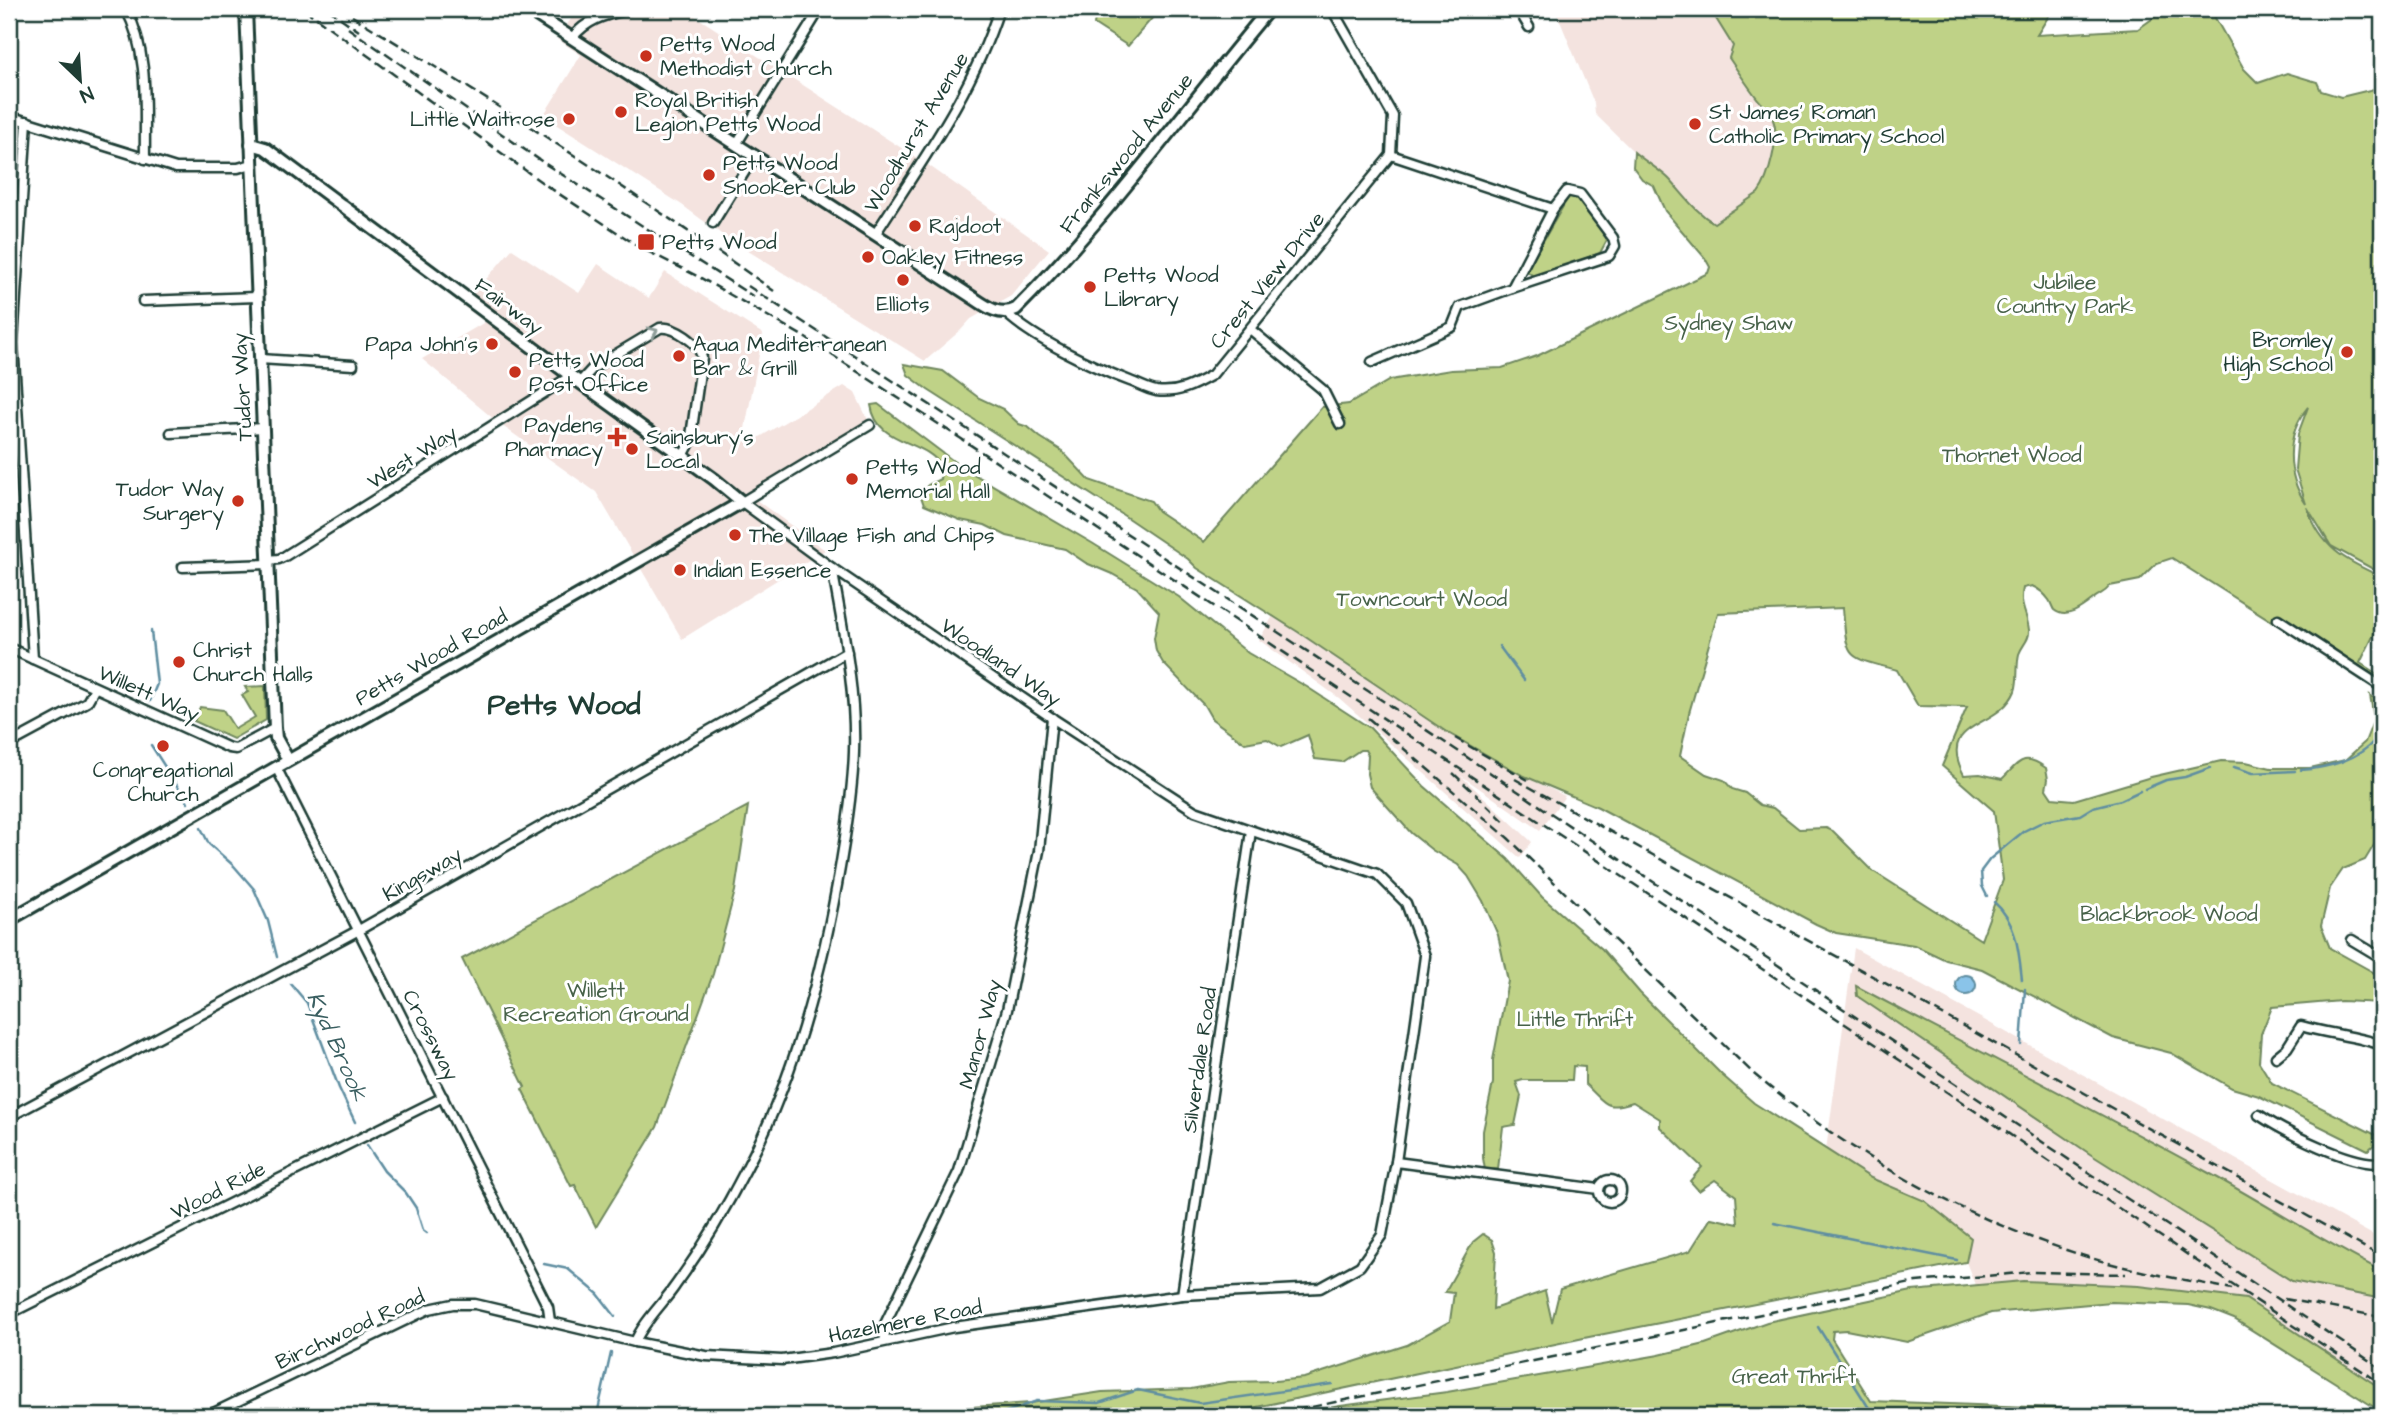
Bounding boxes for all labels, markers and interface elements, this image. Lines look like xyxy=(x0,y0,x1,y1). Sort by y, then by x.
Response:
place label: Petts Wood Methodist Church xyxy=(660,30,833,83)
north arrow xyxy=(46,46,116,116)
street label: Woodhurst Avenue xyxy=(857,47,976,218)
marker: Petts Wood Methodist Church xyxy=(638,48,654,64)
street label: Frankswood Avenue xyxy=(1053,67,1200,240)
text: N xyxy=(75,79,98,109)
place label: Royal British Legion Petts Wood xyxy=(635,86,821,141)
place label: St James' Roman Catholic Primary School xyxy=(1709,98,1944,153)
marker: Royal British Legion Petts Wood xyxy=(613,104,629,120)
place label: Little Waitrose xyxy=(410,105,555,134)
marker: Little Waitrose xyxy=(561,111,577,127)
marker: St James' Roman Catholic Primary School xyxy=(1687,116,1703,132)
place label: Petts Wood Snooker Club xyxy=(723,149,856,202)
marker: Petts Wood Snooker Club xyxy=(701,167,717,183)
street label: Crest View Drive xyxy=(1203,206,1332,355)
place label: Rajdoot xyxy=(929,212,1002,241)
marker: Rajdoot xyxy=(907,218,923,234)
place label: Petts Wood xyxy=(662,228,777,257)
marker: Petts Wood xyxy=(636,232,656,252)
place label: Oakley Fitness xyxy=(882,243,1023,274)
marker: Oakley Fitness xyxy=(860,249,876,265)
place label: Petts Wood Library xyxy=(1104,261,1219,316)
park label: Jubilee Country Park xyxy=(1997,268,2133,323)
street label: Fairway xyxy=(467,271,549,344)
marker: Elliots xyxy=(895,272,911,288)
marker: Petts Wood Library xyxy=(1082,279,1098,295)
place label: Elliots xyxy=(876,290,930,319)
park label: Sydney Shaw xyxy=(1664,309,1794,340)
one-way arrow xyxy=(646,326,658,340)
place label: Bromley High School xyxy=(2223,326,2333,381)
place label: Papa John's xyxy=(365,330,478,360)
place label: Aqua Mediterranean Bar & Grill xyxy=(693,330,886,383)
street label: Tudor Way xyxy=(225,332,262,442)
marker: Papa John's xyxy=(484,336,500,352)
marker: Bromley High School xyxy=(2339,344,2355,360)
place label: Petts Wood Post Office xyxy=(529,346,648,399)
marker: Aqua Mediterranean Bar & Grill xyxy=(671,348,687,364)
marker: Petts Wood Post Office xyxy=(507,364,523,380)
place label: Paydens Pharmacy xyxy=(505,411,603,466)
street label: West Way xyxy=(362,418,464,498)
place label: Sainsbury's Local xyxy=(646,423,754,476)
marker: Paydens Pharmacy xyxy=(609,429,625,445)
marker: Sainsbury's Local xyxy=(624,441,640,457)
park label: Thornet Wood xyxy=(1942,441,2082,470)
place label: Petts Wood Memorial Hall xyxy=(866,453,990,506)
marker: Petts Wood Memorial Hall xyxy=(844,471,860,487)
place label: Tudor Way Surgery xyxy=(116,475,224,530)
marker: Tudor Way Surgery xyxy=(230,493,246,509)
place label: The Village Fish and Chips xyxy=(749,521,995,552)
marker: The Village Fish and Chips xyxy=(727,527,743,543)
place label: Indian Essence xyxy=(694,556,831,585)
marker: Indian Essence xyxy=(672,562,688,578)
park label: Towncourt Wood xyxy=(1337,585,1508,614)
street label: Petts Wood Road xyxy=(350,602,513,713)
street label: Woodland Way xyxy=(934,611,1067,715)
place label: Christ Church Halls xyxy=(193,636,313,689)
marker: Christ Church Halls xyxy=(171,654,187,670)
street label: Willett Way xyxy=(93,658,205,731)
district label: Petts Wood xyxy=(487,686,641,725)
marker: Congregational Church xyxy=(155,738,171,754)
place label: Congregational Church xyxy=(93,756,233,809)
street label: Kingsway xyxy=(377,840,469,910)
park label: Blackbrook Wood xyxy=(2080,900,2258,929)
park label: Willett Recreation Ground xyxy=(503,976,689,1029)
street label: Manor Way xyxy=(952,976,1011,1093)
street label: Crossway xyxy=(393,985,466,1087)
street label: Silverdale Road xyxy=(1175,985,1224,1135)
water label: Kyd Brook xyxy=(298,987,376,1107)
park label: Little Thrift xyxy=(1517,1005,1634,1034)
street label: Wood Ride xyxy=(166,1154,271,1227)
street label: Birchwood Road xyxy=(271,1282,430,1377)
street label: Hazelmere Road xyxy=(826,1292,985,1351)
park label: Great Thrift xyxy=(1732,1362,1857,1391)

